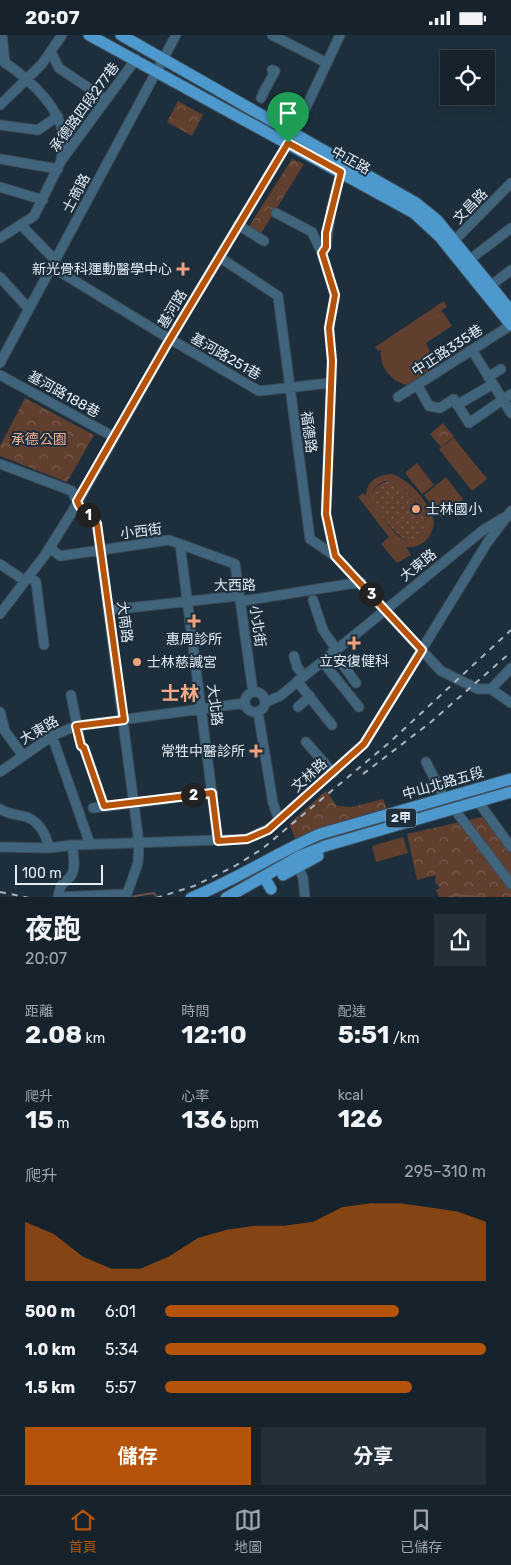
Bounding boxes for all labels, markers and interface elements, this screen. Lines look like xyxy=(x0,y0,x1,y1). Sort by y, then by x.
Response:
text: 20:07 xyxy=(25,6,80,29)
map controls xyxy=(440,50,495,105)
button: locate xyxy=(440,50,495,105)
street label: 承德路四段277巷 xyxy=(46,59,123,155)
pin xyxy=(267,92,309,143)
icon: arrive xyxy=(274,99,302,127)
street label: 中正路 xyxy=(328,143,373,178)
street label: 士商路 xyxy=(59,171,94,216)
street label: 文昌路 xyxy=(450,185,491,227)
place label: 新光骨科運動醫學中心 xyxy=(32,261,172,278)
marker: 新光骨科運動醫學中心 xyxy=(176,262,190,276)
street label: 基河路 xyxy=(154,287,191,332)
street label: 中正路335巷 xyxy=(409,321,486,380)
street label: 基河路251巷 xyxy=(188,329,264,383)
street label: 基河路188巷 xyxy=(25,368,103,421)
street label: 福德路 xyxy=(297,410,320,454)
park label: 承德公園 xyxy=(11,431,67,448)
place label: 士林國小 xyxy=(426,501,482,518)
pin: 1 xyxy=(76,503,100,527)
marker: 士林國小 xyxy=(410,503,422,515)
text: 1 xyxy=(85,507,92,524)
street label: 小西街 xyxy=(119,521,163,542)
street label: 大東路 xyxy=(397,546,440,585)
street label: 大西路 xyxy=(214,577,256,594)
pin: 3 xyxy=(358,581,384,607)
text: 3 xyxy=(367,586,376,603)
street label: 大南路 xyxy=(114,600,135,644)
street label: 小北街 xyxy=(246,604,269,648)
marker: 惠周診所 xyxy=(187,614,201,628)
place label: 惠周診所 xyxy=(166,631,222,648)
marker: 立安復健科 xyxy=(347,636,361,650)
place label: 立安復健科 xyxy=(319,653,389,670)
place label: 士林慈諴宮 xyxy=(147,654,217,671)
marker: 士林慈諴宮 xyxy=(131,656,143,668)
district label: 士林 xyxy=(161,682,199,705)
street label: 大北路 xyxy=(204,683,225,727)
street label: 大東路 xyxy=(17,713,62,748)
place label: 常牲中醫診所 xyxy=(161,743,245,760)
marker: 常牲中醫診所 xyxy=(249,744,263,758)
street label: 文林路 xyxy=(288,755,331,796)
street label: 中山北路五段 xyxy=(400,764,486,803)
pin: 2 xyxy=(180,783,206,807)
text: 2 xyxy=(189,787,198,804)
road number: 2甲 xyxy=(386,809,416,827)
scale bar xyxy=(15,863,102,886)
text: 100 m xyxy=(22,865,62,882)
text: 夜跑 xyxy=(25,913,81,946)
button: share xyxy=(434,914,486,966)
text: 20:07 xyxy=(25,949,67,968)
text: 距離 xyxy=(25,1003,53,1020)
text: 時間 xyxy=(181,1003,209,1020)
text: 配速 xyxy=(338,1003,366,1020)
text: 2.08 xyxy=(25,1020,82,1049)
text: 12:10 xyxy=(181,1020,247,1049)
text: 5:51 xyxy=(338,1020,390,1049)
text: km xyxy=(82,1030,105,1047)
text: /km xyxy=(390,1030,419,1047)
text: kcal xyxy=(338,1087,363,1104)
text: 爬升 xyxy=(25,1088,53,1105)
text: 心率 xyxy=(181,1088,209,1105)
text: 126 xyxy=(338,1104,383,1133)
text: 15 xyxy=(25,1105,54,1134)
text: 136 xyxy=(181,1105,227,1134)
text: m xyxy=(54,1115,69,1132)
text: bpm xyxy=(227,1115,259,1132)
text: 295–310 m xyxy=(404,1162,486,1181)
text: 爬升 xyxy=(25,1166,57,1185)
text: 500 m xyxy=(25,1302,75,1321)
text: 6:01 xyxy=(105,1302,136,1321)
text: 1.0 km xyxy=(25,1340,76,1359)
text: 5:34 xyxy=(105,1340,138,1359)
text: 1.5 km xyxy=(25,1378,75,1397)
text: 5:57 xyxy=(105,1378,136,1397)
button: 儲存 xyxy=(25,1427,251,1485)
button: 分享 xyxy=(261,1427,486,1485)
tab: 首頁 xyxy=(69,1506,97,1556)
tab: 地圖 xyxy=(234,1506,262,1556)
tab: 已儲存 xyxy=(400,1506,442,1556)

